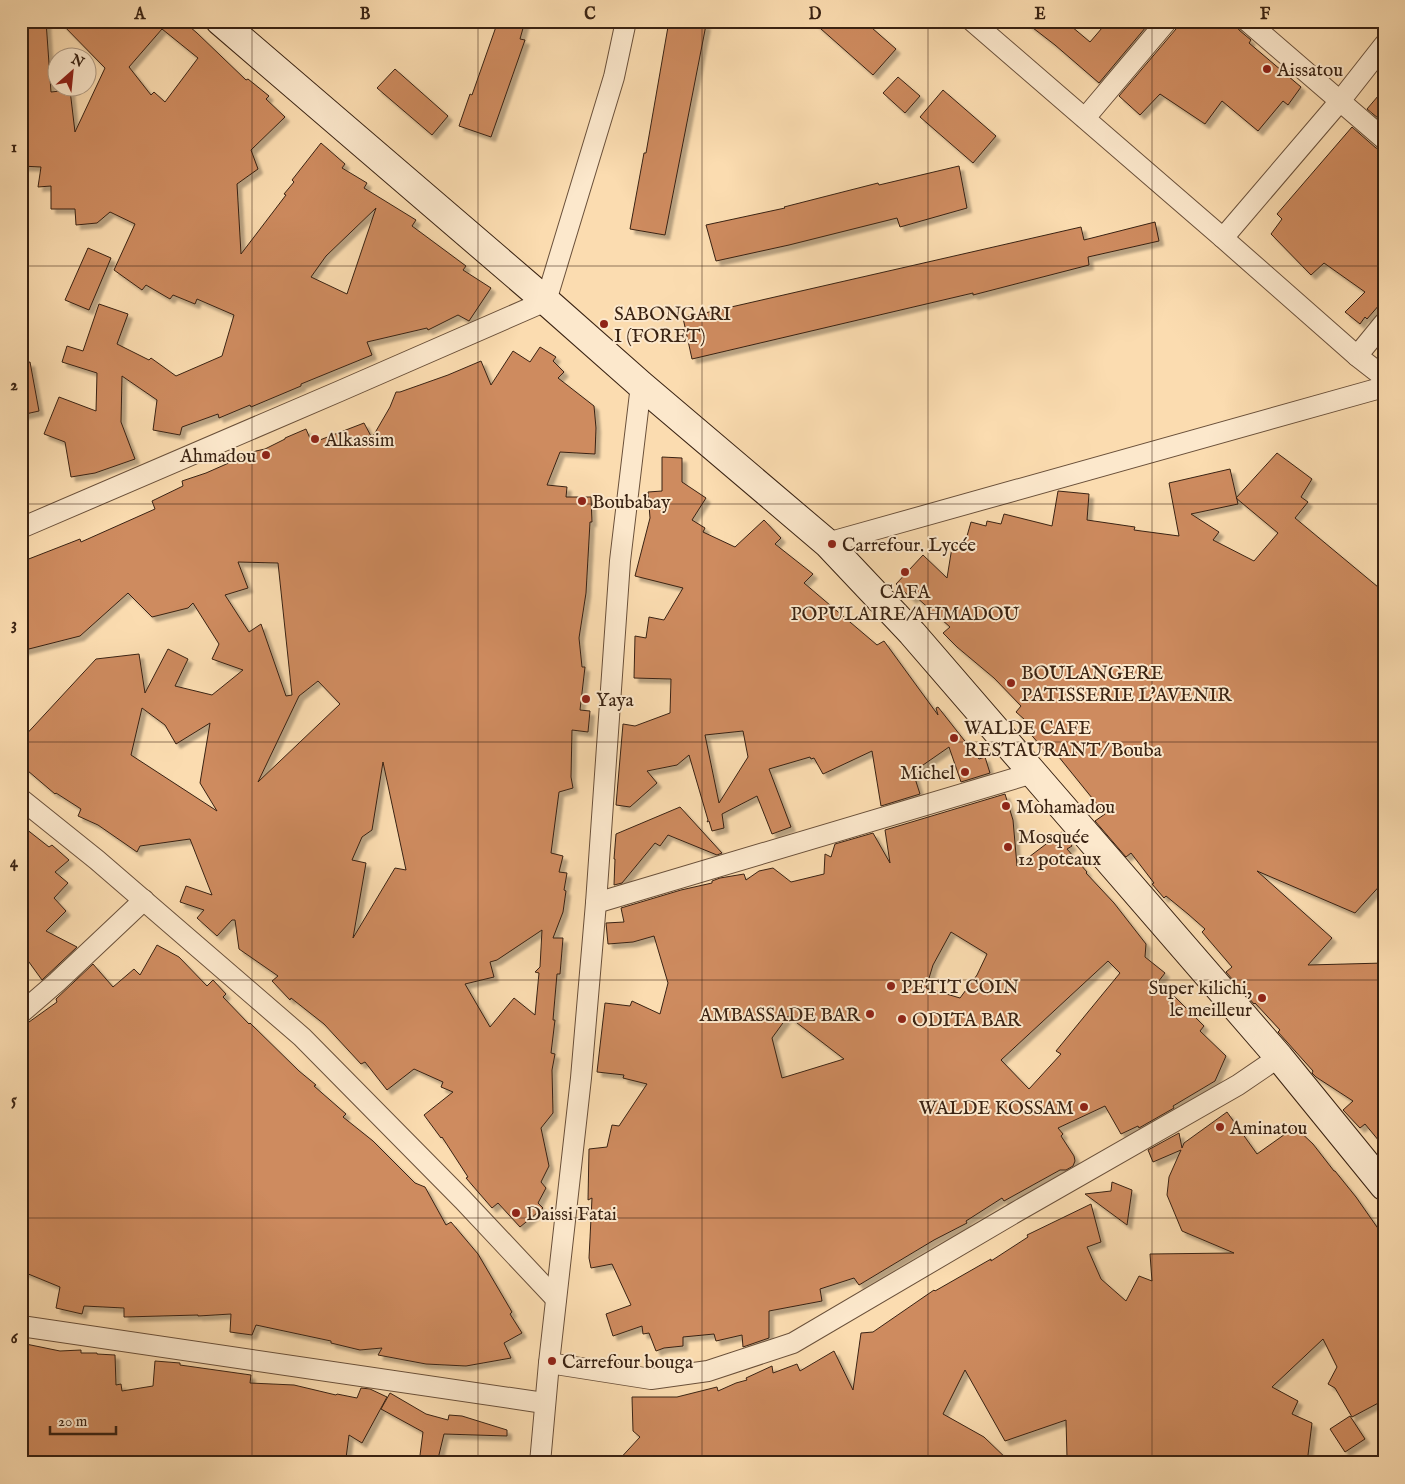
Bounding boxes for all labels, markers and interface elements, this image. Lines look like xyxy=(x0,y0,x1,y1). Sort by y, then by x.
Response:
text: A xyxy=(134,5,147,25)
text: B xyxy=(360,5,371,25)
text: C xyxy=(584,5,596,25)
text: D xyxy=(809,5,822,25)
text: E xyxy=(1034,5,1046,25)
text: F xyxy=(1260,5,1271,25)
north arrow xyxy=(48,48,98,98)
text: N xyxy=(67,50,87,72)
place label: Aissatou xyxy=(1276,59,1343,83)
marker: Aissatou xyxy=(1261,63,1273,75)
text: 1 xyxy=(11,138,17,158)
place label: SABONGARI I (FORET) xyxy=(614,303,731,349)
marker: SABONGARI I (FORET) xyxy=(598,318,610,330)
text: 2 xyxy=(10,376,18,396)
place label: Alkassim xyxy=(324,429,395,453)
marker: Alkassim xyxy=(309,433,321,445)
place label: Ahmadou xyxy=(179,445,256,469)
marker: Ahmadou xyxy=(260,449,272,461)
place label: Boubabay xyxy=(592,491,671,515)
marker: Boubabay xyxy=(576,495,588,507)
place label: Carrefour. Lycée xyxy=(842,534,976,558)
marker: Carrefour. Lycée xyxy=(826,538,838,550)
marker: CAFA POPULAIRE/AHMADOU xyxy=(899,566,911,578)
place label: CAFA POPULAIRE/AHMADOU xyxy=(791,581,1020,627)
text: 3 xyxy=(11,615,17,635)
place label: BOULANGERE PATISSERIE L'AVENIR xyxy=(1021,662,1232,708)
marker: BOULANGERE PATISSERIE L'AVENIR xyxy=(1005,677,1017,689)
place label: Yaya xyxy=(596,689,635,713)
marker: Yaya xyxy=(580,693,592,705)
place label: WALDE CAFE RESTAURANT/ Bouba xyxy=(964,717,1163,763)
marker: WALDE CAFE RESTAURANT/ Bouba xyxy=(948,732,960,744)
place label: Michel xyxy=(900,762,956,786)
marker: Michel xyxy=(959,766,971,778)
place label: Mohamadou xyxy=(1016,796,1115,820)
marker: Mohamadou xyxy=(1000,800,1012,812)
place label: Mosquée 12 poteaux xyxy=(1018,826,1101,872)
marker: Mosquée 12 poteaux xyxy=(1002,841,1014,853)
text: 4 xyxy=(10,853,19,873)
place label: PETIT COIN xyxy=(901,976,1019,1000)
place label: Super kilichi, le meilleur xyxy=(1148,977,1252,1023)
marker: PETIT COIN xyxy=(885,980,897,992)
marker: Super kilichi, le meilleur xyxy=(1256,992,1268,1004)
place label: AMBASSADE BAR xyxy=(698,1004,861,1028)
marker: AMBASSADE BAR xyxy=(864,1008,876,1020)
place label: ODITA BAR xyxy=(912,1009,1021,1033)
marker: ODITA BAR xyxy=(896,1013,908,1025)
text: 5 xyxy=(11,1091,17,1111)
place label: WALDE KOSSAM xyxy=(919,1097,1074,1121)
marker: WALDE KOSSAM xyxy=(1078,1101,1090,1113)
place label: Aminatou xyxy=(1229,1117,1308,1141)
marker: Aminatou xyxy=(1214,1121,1226,1133)
place label: Daissi Fatai xyxy=(526,1203,617,1227)
marker: Daissi Fatai xyxy=(510,1207,522,1219)
text: 6 xyxy=(11,1329,19,1349)
place label: Carrefour bouga xyxy=(562,1351,694,1375)
marker: Carrefour bouga xyxy=(546,1355,558,1367)
scale bar xyxy=(50,1404,116,1436)
text: 20 m xyxy=(58,1412,88,1431)

